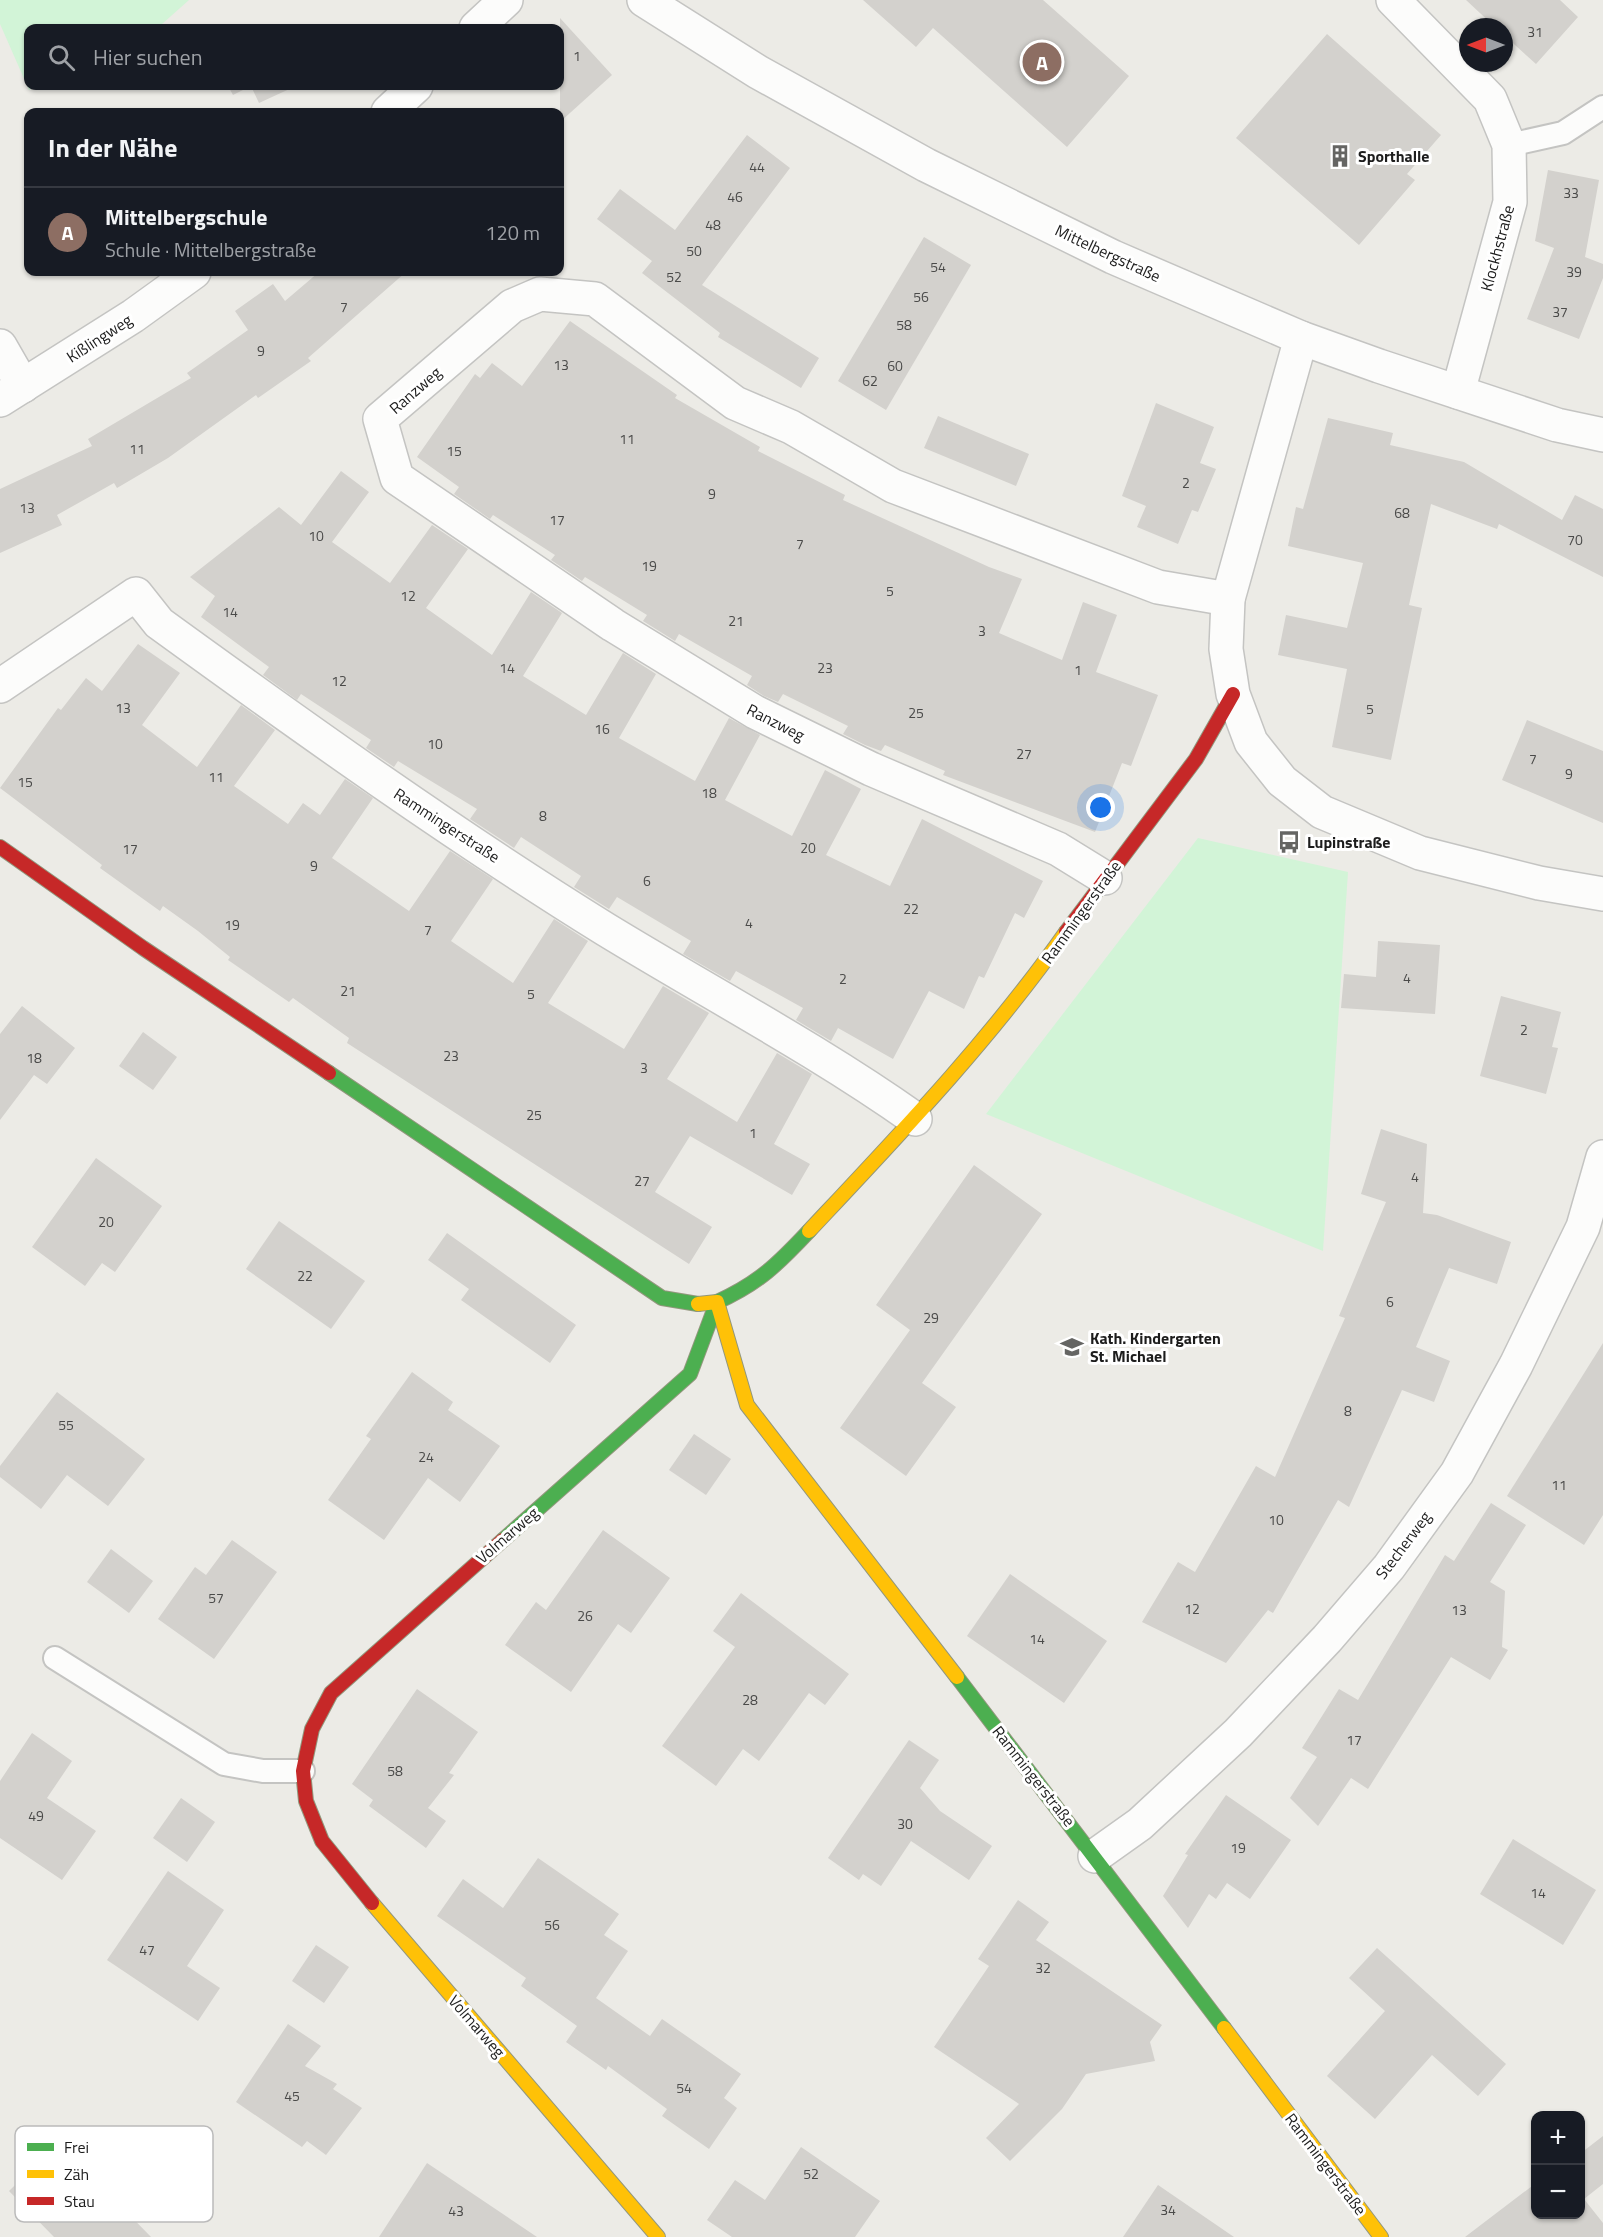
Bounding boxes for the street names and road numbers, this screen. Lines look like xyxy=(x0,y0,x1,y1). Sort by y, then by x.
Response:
street label: Klockhstraße xyxy=(1474,202,1520,294)
street label: Mittelbergstraße xyxy=(1051,218,1165,288)
street label: Kißlingweg xyxy=(61,308,137,368)
street label: Ranzweg xyxy=(384,361,446,419)
street label: Ranzweg xyxy=(743,697,809,747)
street label: Rammingerstraße xyxy=(389,782,505,868)
street label: Rammingerstraße xyxy=(1035,855,1127,969)
street label: Volmarweg xyxy=(470,1501,544,1569)
street label: Stecherweg xyxy=(1369,1506,1437,1584)
street label: Rammingerstraße xyxy=(987,1720,1081,1832)
street label: Volmarweg xyxy=(443,1989,511,2063)
street label: Rammingerstraße xyxy=(1280,2108,1372,2220)

